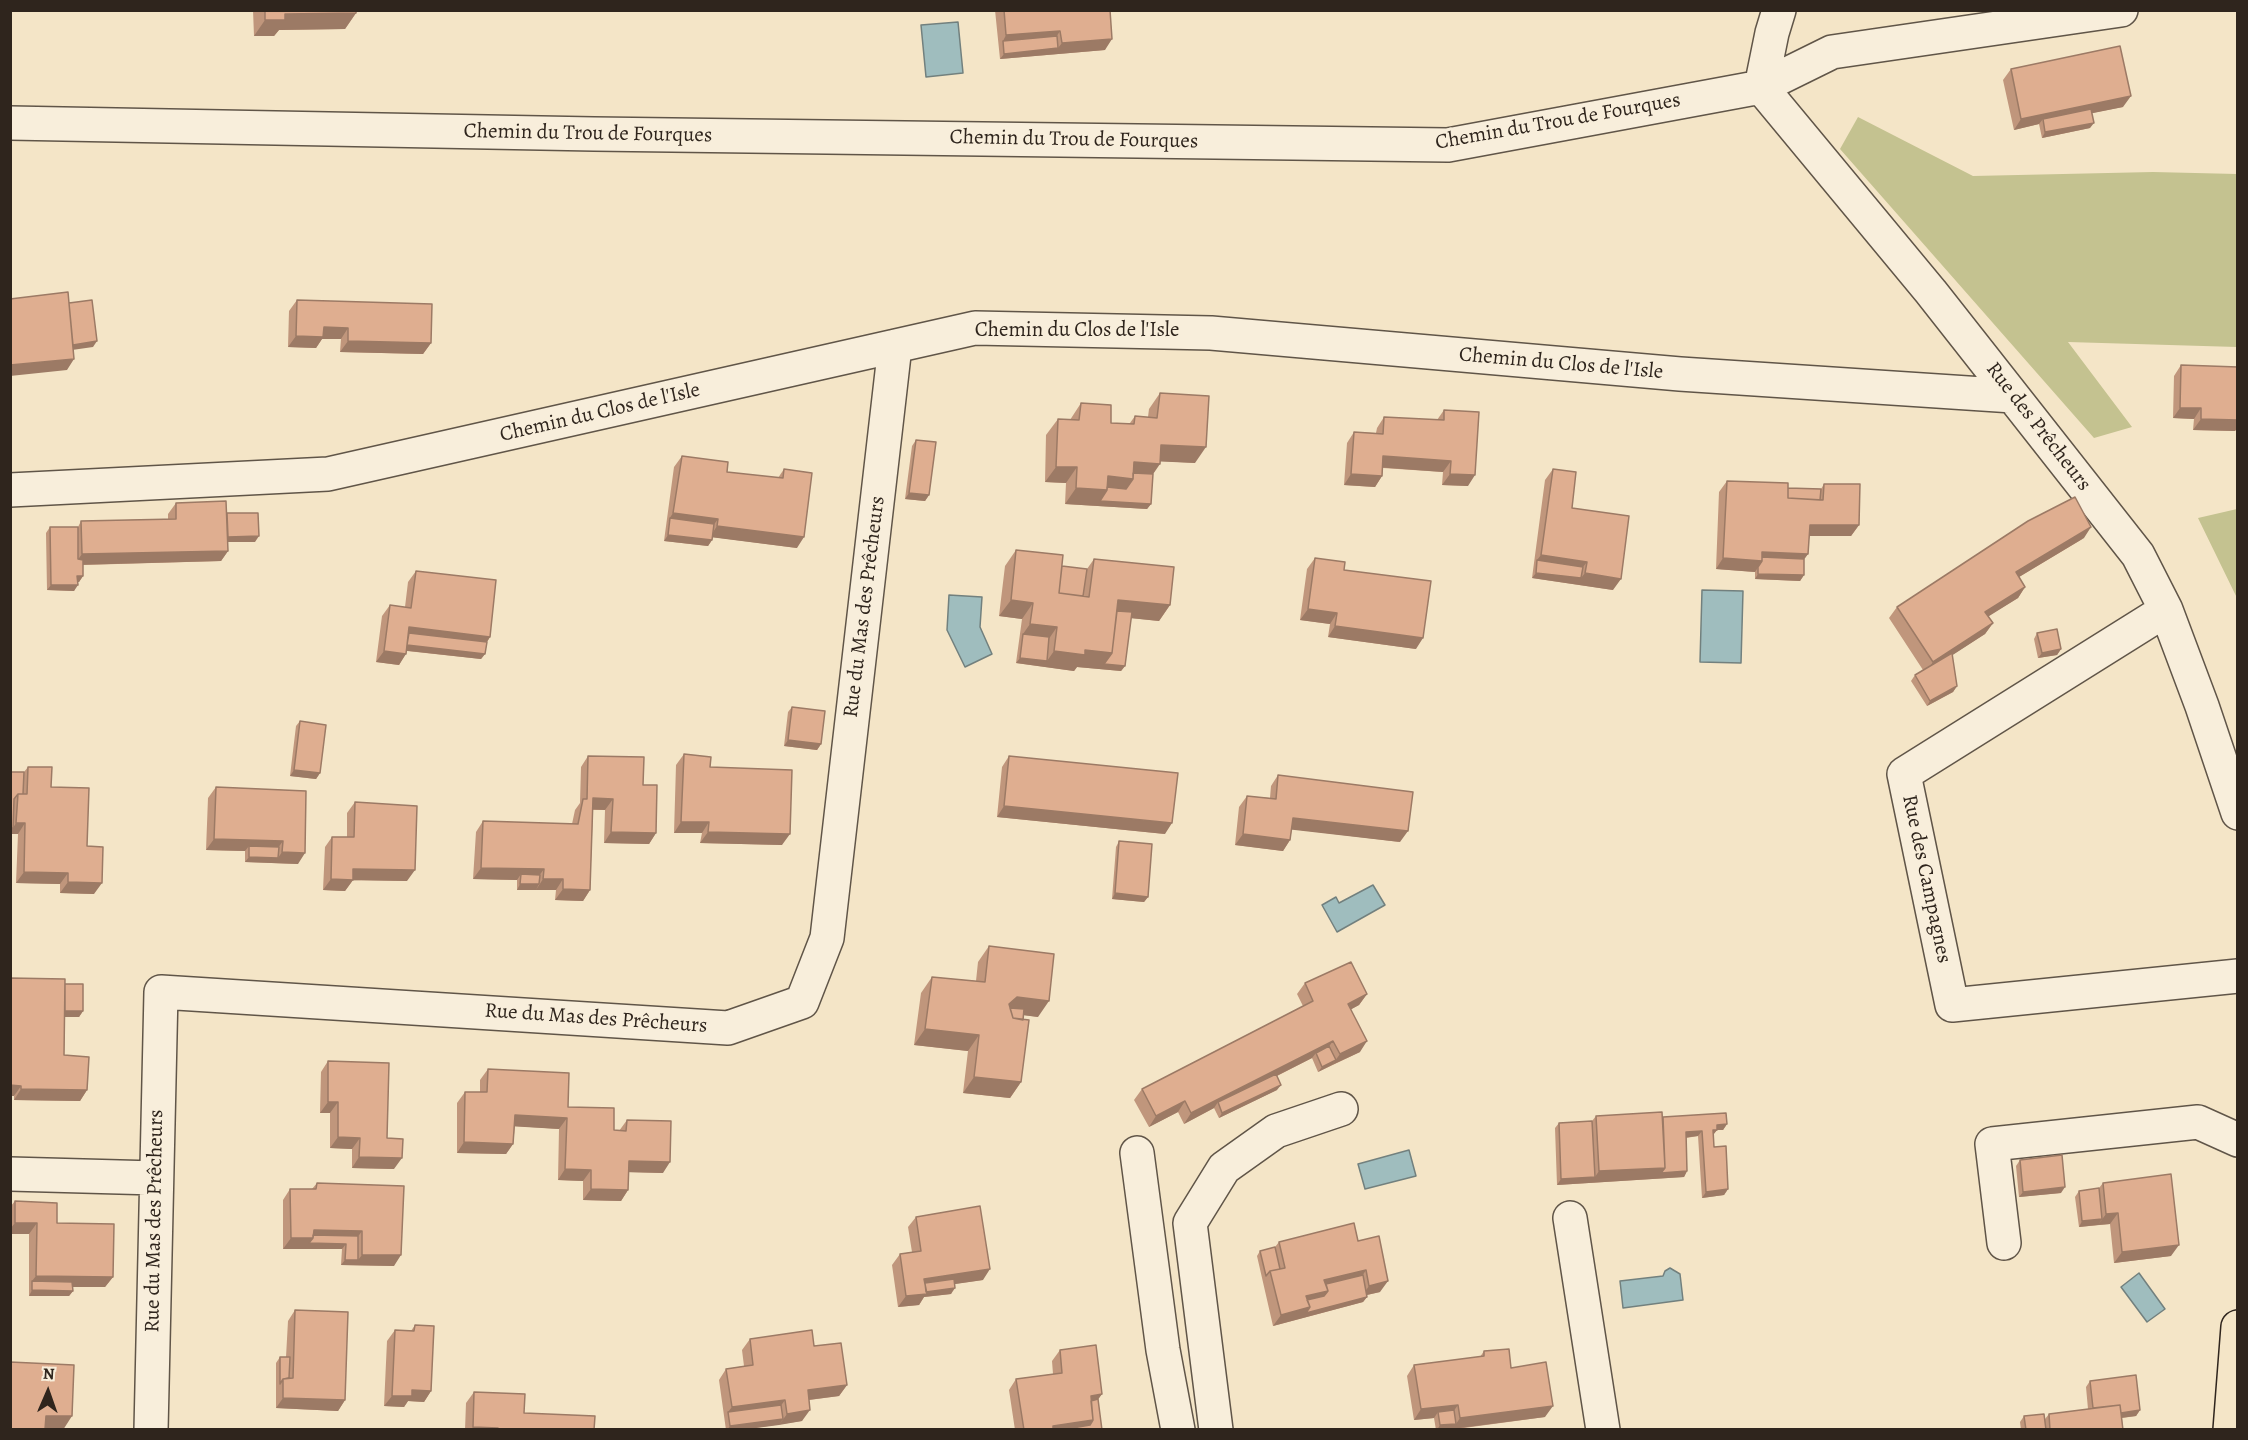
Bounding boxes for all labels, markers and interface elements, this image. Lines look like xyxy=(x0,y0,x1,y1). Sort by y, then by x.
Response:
street label: Chemin du Trou de Fourques xyxy=(1433,88,1683,156)
street label: Chemin du Trou de Fourques xyxy=(463,119,713,149)
street label: Chemin du Trou de Fourques xyxy=(949,125,1199,155)
street label: Chemin du Clos de l'Isle xyxy=(975,318,1179,344)
street label: Chemin du Clos de l'Isle xyxy=(1458,343,1664,385)
street label: Rue des Prêcheurs xyxy=(1980,358,2096,496)
street label: Chemin du Clos de l'Isle xyxy=(497,378,703,448)
street label: Rue du Mas des Prêcheurs xyxy=(839,495,891,719)
street label: Rue des Campagnes xyxy=(1896,792,1956,966)
street label: Rue du Mas des Prêcheurs xyxy=(484,999,708,1039)
street label: Rue du Mas des Prêcheurs xyxy=(140,1109,170,1333)
north arrow xyxy=(18,1362,78,1422)
text: N xyxy=(42,1363,55,1385)

